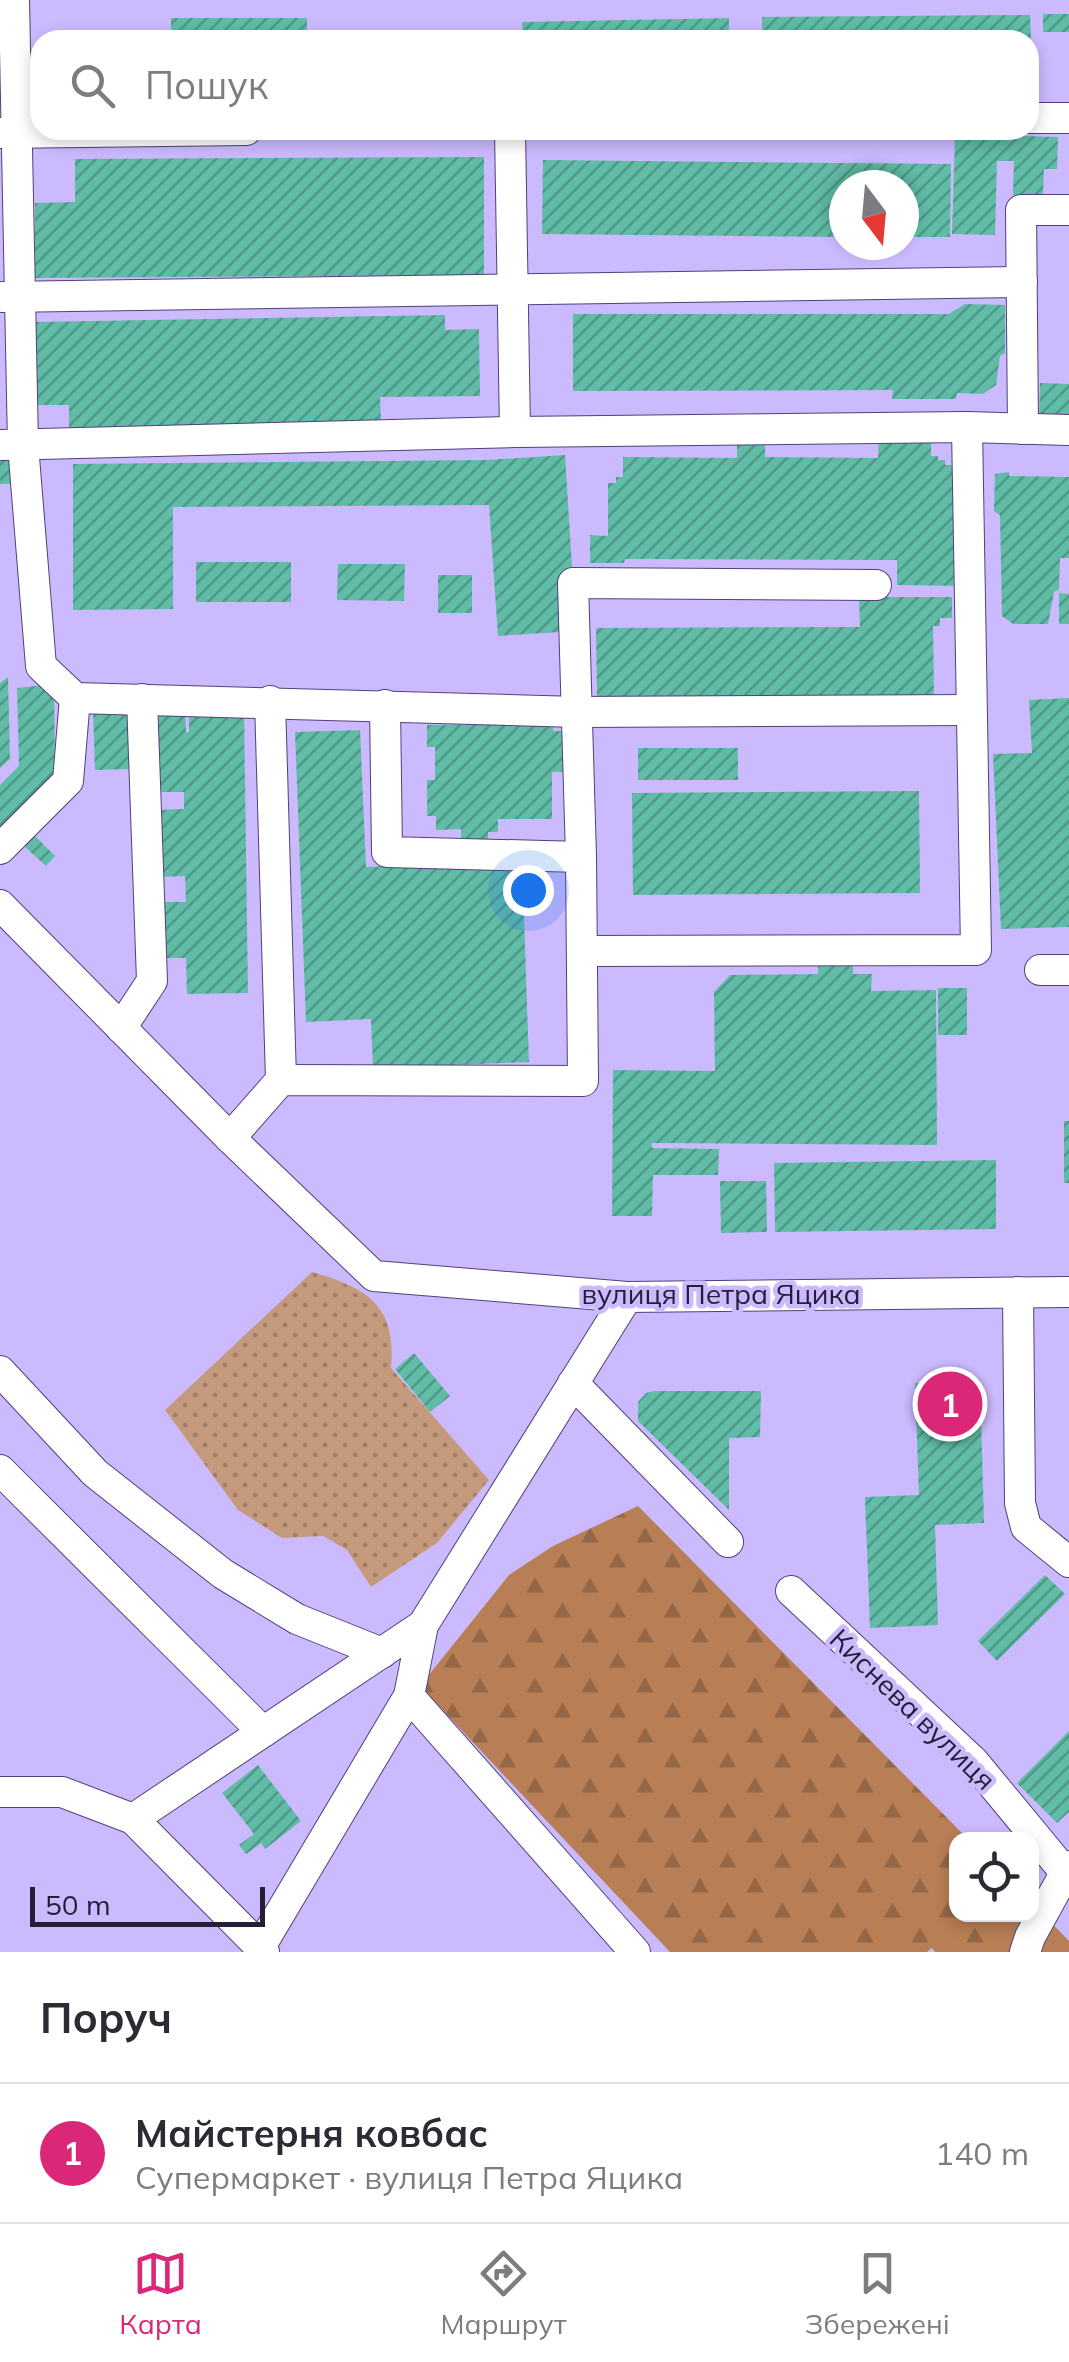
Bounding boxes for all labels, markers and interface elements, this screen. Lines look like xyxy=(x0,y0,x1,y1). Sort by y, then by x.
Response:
search box xyxy=(30,30,1039,140)
icon: search xyxy=(65,58,120,113)
text: Пошук xyxy=(145,61,268,109)
north arrow xyxy=(829,170,919,260)
your location xyxy=(503,865,554,916)
street label: вулиця Петра Яцика xyxy=(581,1276,861,1311)
pin: 1 xyxy=(918,1366,982,1442)
street label: Киснева вулиця xyxy=(823,1621,1003,1797)
map controls xyxy=(949,1832,1039,1922)
button: locate xyxy=(949,1832,1039,1922)
scale bar xyxy=(30,1882,265,1926)
text: 50 m xyxy=(45,1887,111,1922)
text: Поруч xyxy=(40,1991,172,2044)
text: Майстерня ковбас xyxy=(135,2109,488,2157)
text: 1 xyxy=(63,2133,82,2173)
text: 140 m xyxy=(935,2133,1029,2173)
text: Супермаркет · вулиця Петра Яцика xyxy=(135,2157,683,2197)
tab: Карта xyxy=(119,2246,202,2341)
tab: Маршрут xyxy=(440,2246,566,2341)
tab: Збережені xyxy=(805,2246,950,2341)

